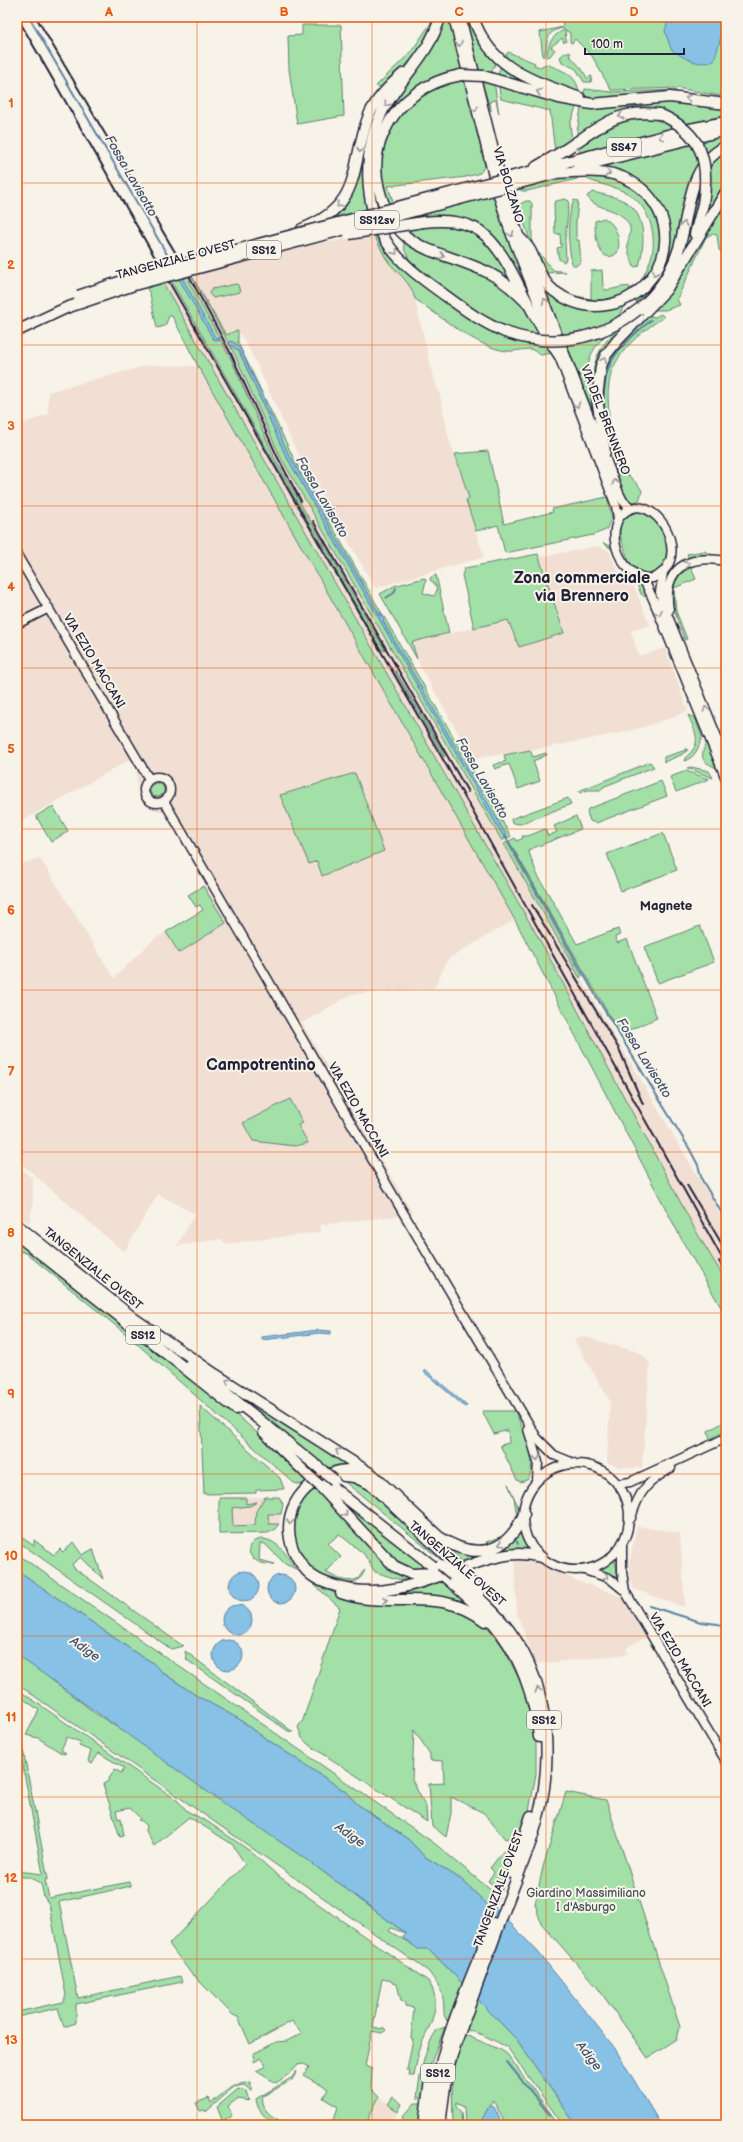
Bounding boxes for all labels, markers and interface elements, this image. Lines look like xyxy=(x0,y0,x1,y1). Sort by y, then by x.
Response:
text: A xyxy=(104,4,113,20)
text: B xyxy=(279,4,289,20)
text: C xyxy=(454,4,464,20)
text: D xyxy=(629,4,639,20)
scale bar xyxy=(585,30,684,56)
text: 100 m xyxy=(591,37,623,52)
one-way arrow xyxy=(455,41,463,47)
one-way arrow xyxy=(536,88,543,97)
one-way arrow xyxy=(684,94,691,103)
text: 1 xyxy=(8,95,14,111)
one-way arrow xyxy=(385,100,392,107)
one-way arrow xyxy=(470,106,479,113)
one-way arrow xyxy=(618,111,625,120)
water label: Fossa Lavisotto xyxy=(101,132,161,220)
one-way arrow xyxy=(658,132,665,141)
road number: SS47 xyxy=(607,138,641,156)
street label: VIA BOLZANO xyxy=(489,145,527,225)
one-way arrow xyxy=(356,146,365,153)
one-way arrow xyxy=(605,169,612,177)
one-way arrow xyxy=(336,200,343,208)
road number: SS12sv xyxy=(355,211,399,229)
one-way arrow xyxy=(680,221,688,227)
one-way arrow xyxy=(507,231,515,238)
street label: TANGENZIALE OVEST xyxy=(115,237,238,283)
road number: SS12 xyxy=(247,241,281,259)
one-way arrow xyxy=(391,248,398,255)
one-way arrow xyxy=(439,251,446,260)
text: 2 xyxy=(7,257,15,273)
one-way arrow xyxy=(652,269,659,276)
one-way arrow xyxy=(542,297,550,304)
one-way arrow xyxy=(599,357,607,364)
street label: VIA DEL BRENNERO xyxy=(577,363,633,477)
one-way arrow xyxy=(573,401,581,408)
text: 3 xyxy=(7,418,15,434)
water label: Fossa Lavisotto xyxy=(292,453,352,541)
one-way arrow xyxy=(612,479,620,486)
one-way arrow xyxy=(682,561,690,569)
district label: Zona commerciale via Brennero xyxy=(514,569,650,606)
text: 4 xyxy=(7,579,15,595)
one-way arrow xyxy=(654,610,662,617)
street label: VIA EZIO MACCANI xyxy=(60,611,128,711)
one-way arrow xyxy=(703,706,711,713)
water label: Fossa Lavisotto xyxy=(452,734,512,822)
text: 5 xyxy=(7,741,15,757)
district label: Magnete xyxy=(640,898,693,914)
text: 6 xyxy=(7,902,15,918)
water label: Fossa Lavisotto xyxy=(613,1015,675,1101)
district label: Campotrentino xyxy=(206,1056,316,1075)
street label: VIA EZIO MACCANI xyxy=(325,1060,392,1161)
text: 7 xyxy=(7,1064,15,1080)
street label: TANGENZIALE OVEST xyxy=(40,1224,146,1314)
text: 8 xyxy=(7,1225,15,1241)
road number: SS12 xyxy=(126,1326,160,1344)
one-way arrow xyxy=(225,1379,232,1386)
text: 9 xyxy=(7,1386,15,1402)
one-way arrow xyxy=(335,1449,342,1456)
one-way arrow xyxy=(533,1455,541,1461)
one-way arrow xyxy=(341,1509,348,1517)
street label: TANGENZIALE OVEST xyxy=(406,1518,509,1611)
one-way arrow xyxy=(286,1519,295,1525)
one-way arrow xyxy=(498,1539,505,1546)
text: 10 xyxy=(4,1548,18,1564)
one-way arrow xyxy=(601,1572,609,1580)
one-way arrow xyxy=(382,1596,388,1604)
street label: VIA EZIO MACCANI xyxy=(646,1610,714,1710)
water label: Adige xyxy=(66,1632,103,1665)
one-way arrow xyxy=(534,1687,543,1694)
text: 11 xyxy=(6,1709,16,1725)
road number: SS12 xyxy=(527,1711,561,1729)
water label: Adige xyxy=(331,1818,368,1851)
street label: TANGENZIALE OVEST xyxy=(471,1828,527,1949)
text: 12 xyxy=(4,1870,18,1886)
park label: Giardino Massimiliano I d'Asburgo xyxy=(526,1886,646,1915)
text: 13 xyxy=(4,2032,18,2048)
water label: Adige xyxy=(572,2037,606,2074)
road number: SS12 xyxy=(421,2064,455,2082)

